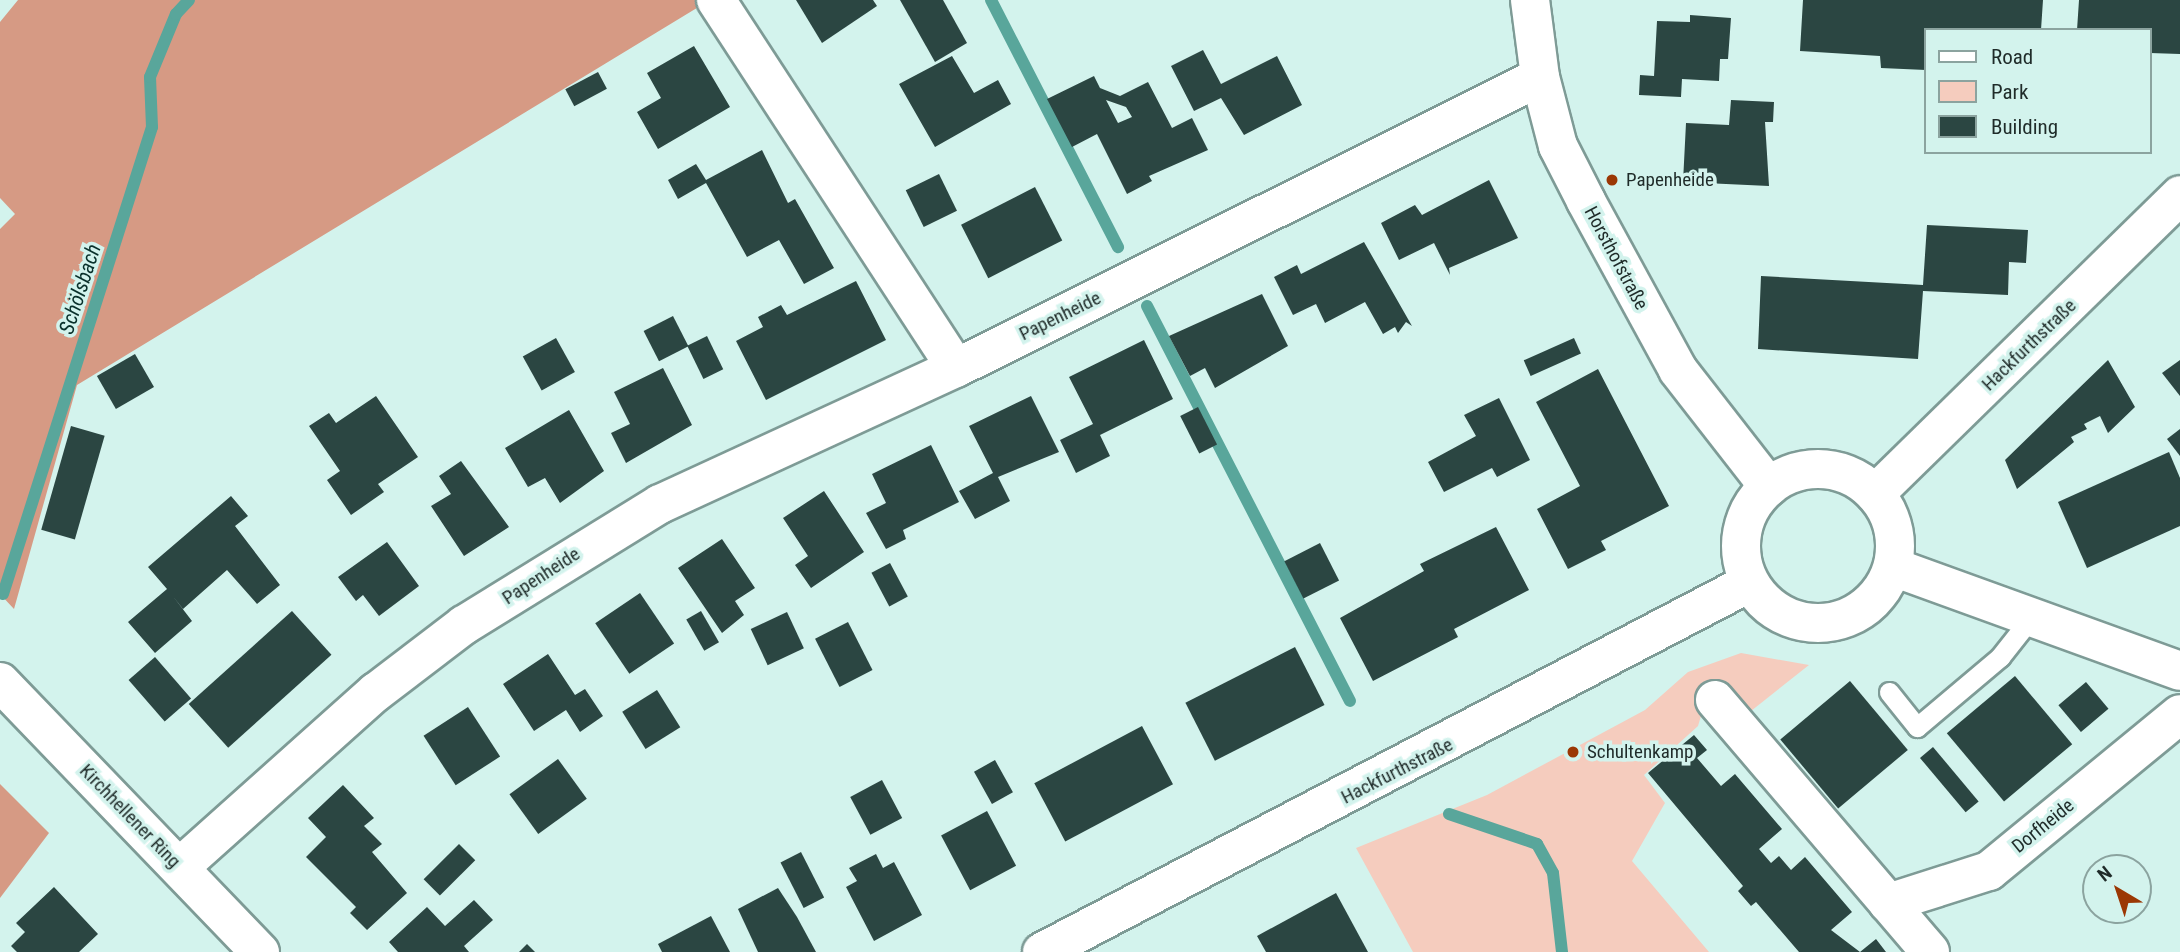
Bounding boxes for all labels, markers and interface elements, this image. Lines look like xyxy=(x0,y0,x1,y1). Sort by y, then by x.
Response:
legend xyxy=(1924,28,2152,154)
text: Road xyxy=(1991,45,2033,69)
text: Park xyxy=(1991,80,2028,104)
text: Building xyxy=(1991,115,2058,139)
place label: Papenheide xyxy=(1626,169,1714,191)
marker: Papenheide xyxy=(1604,172,1620,188)
street label: Horsthofstraße xyxy=(1579,202,1653,314)
water label: Schölsbach xyxy=(54,241,106,337)
street label: Papenheide xyxy=(1016,287,1104,345)
street label: Hackfurthstraße xyxy=(1977,294,2081,396)
street label: Papenheide xyxy=(498,543,584,609)
street label: Hackfurthstraße xyxy=(1337,733,1457,809)
place label: Schultenkamp xyxy=(1587,741,1693,763)
marker: Schultenkamp xyxy=(1565,744,1581,760)
street label: Kirchhellener Ring xyxy=(75,759,185,873)
street label: Dorfheide xyxy=(2007,794,2079,858)
north arrow xyxy=(2082,854,2152,924)
text: N xyxy=(2093,861,2116,886)

